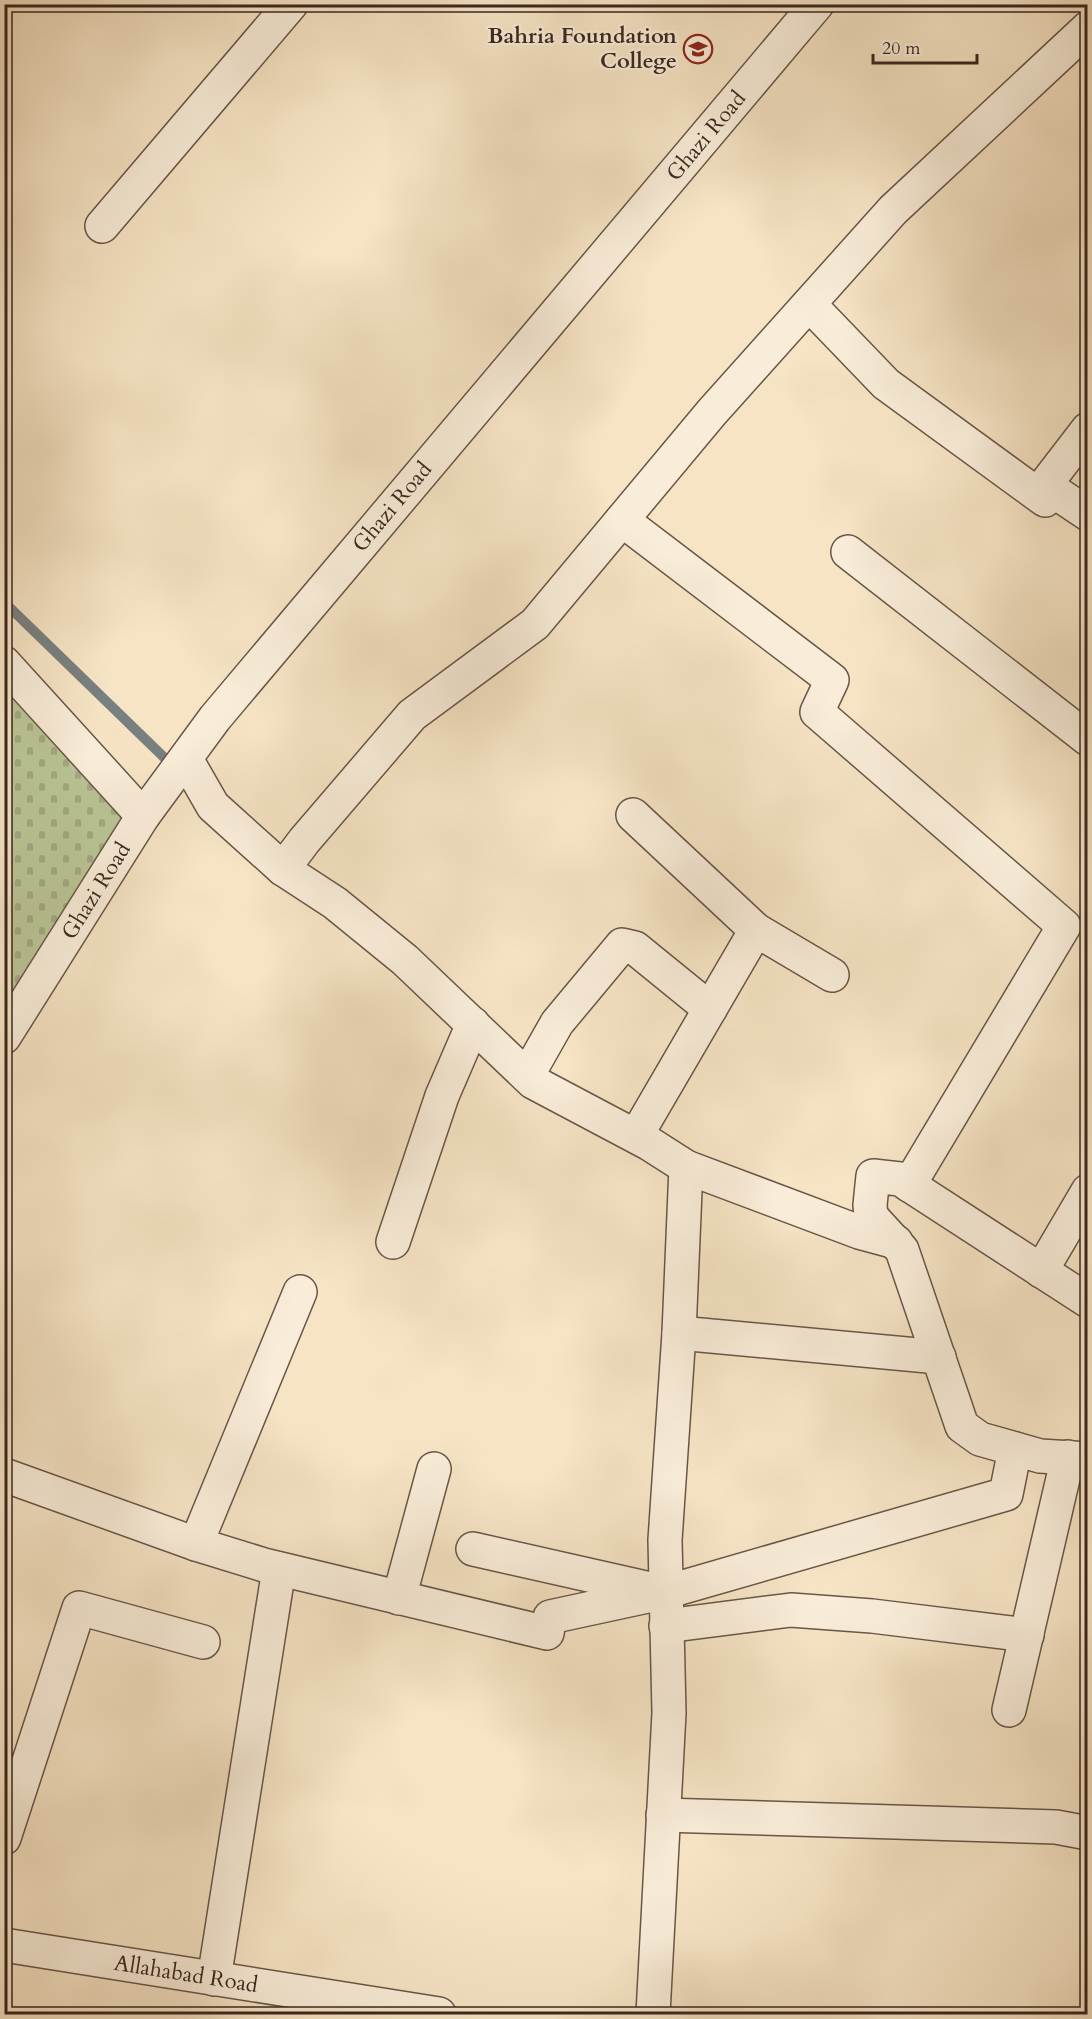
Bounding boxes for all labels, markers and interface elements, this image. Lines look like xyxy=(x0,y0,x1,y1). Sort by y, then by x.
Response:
place label: Bahria Foundation College xyxy=(487,21,677,76)
scale bar xyxy=(873,27,976,65)
school or university icon: Bahria Foundation College xyxy=(682,33,714,65)
text: 20 m xyxy=(882,36,921,61)
street label: Ghazi Road xyxy=(659,84,753,187)
street label: Ghazi Road xyxy=(345,455,439,558)
street label: Ghazi Road xyxy=(54,836,138,945)
street label: Allahabad Road xyxy=(112,1948,260,2000)

